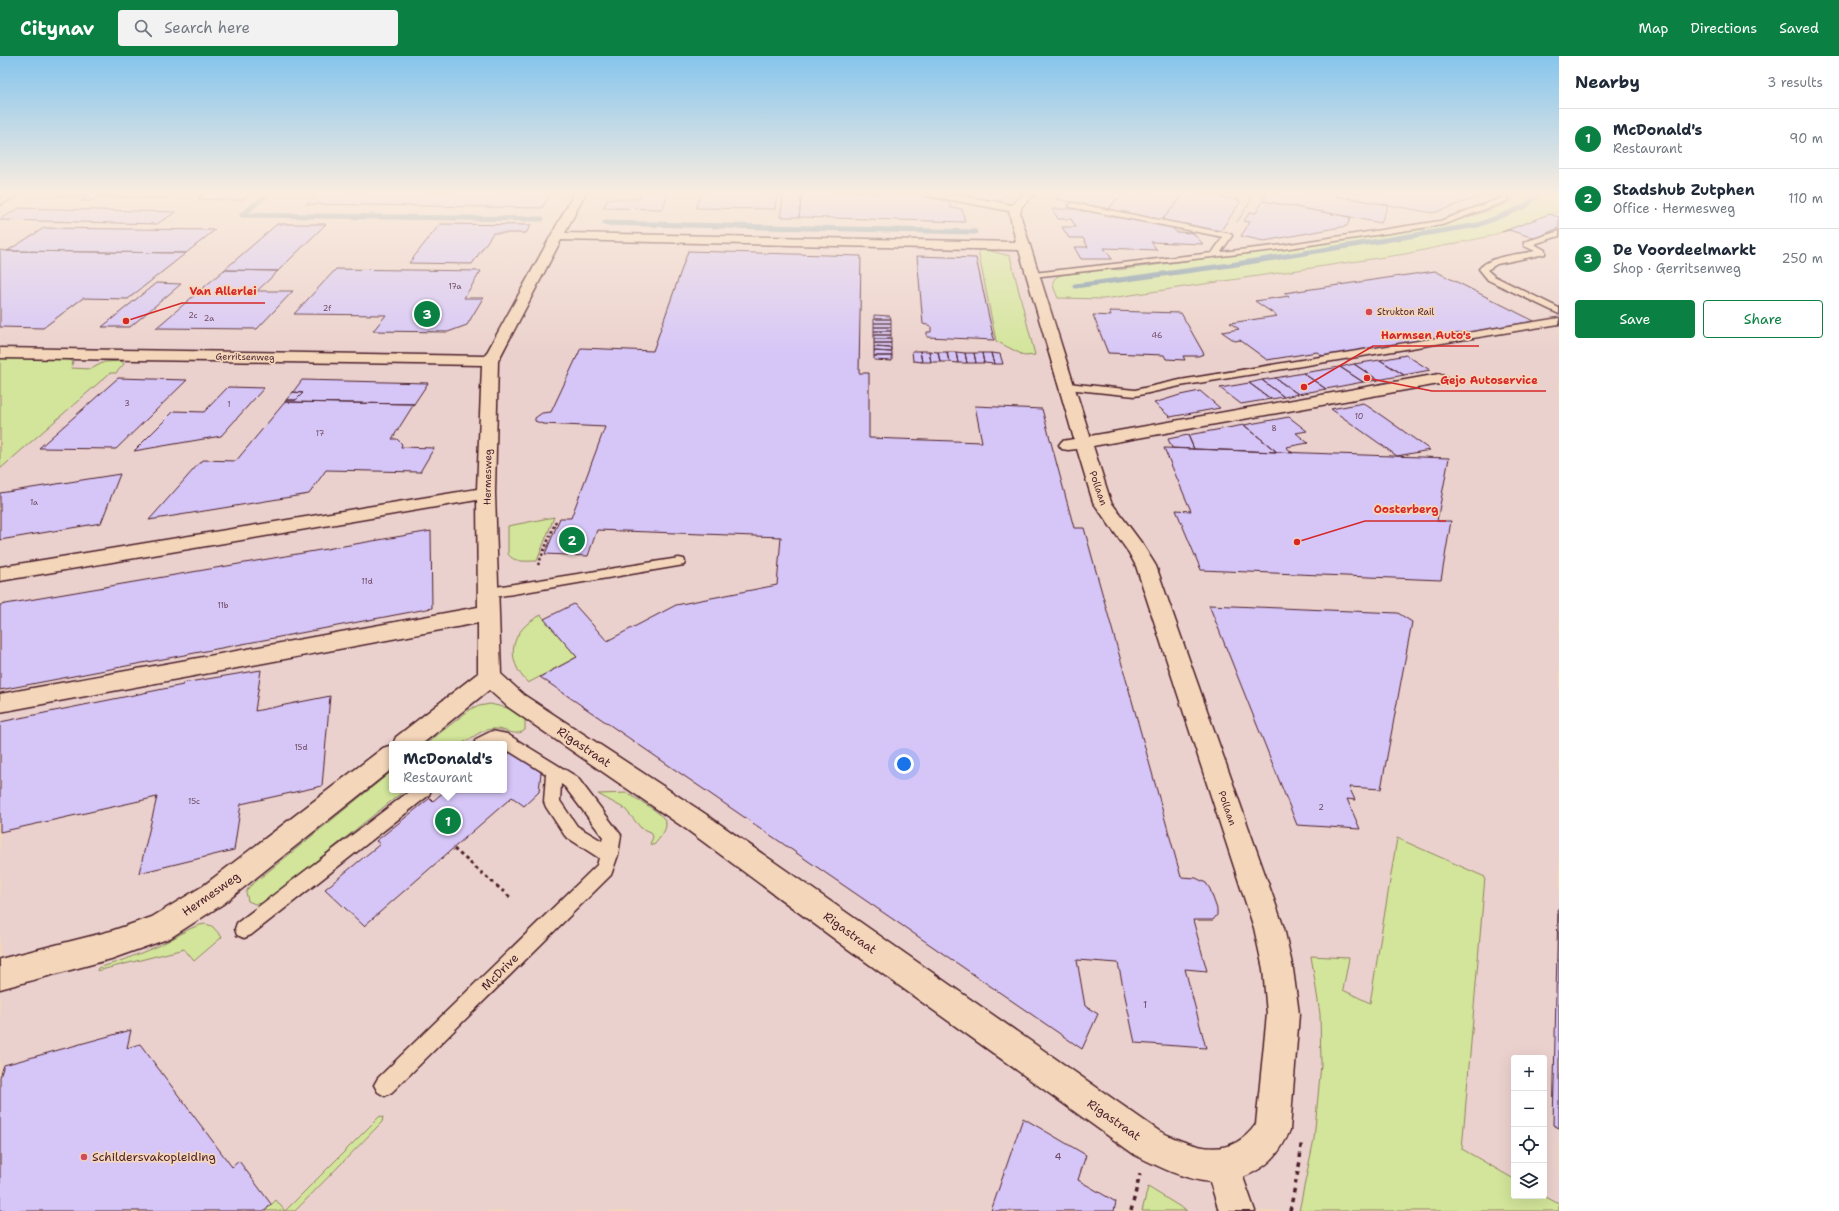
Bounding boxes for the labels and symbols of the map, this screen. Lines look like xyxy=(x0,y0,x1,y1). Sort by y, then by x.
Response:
callout: Van Allerlei xyxy=(182,280,265,303)
house number: 17a xyxy=(448,281,462,292)
text: Van Allerlei xyxy=(189,284,257,299)
pin: 3 xyxy=(414,299,440,329)
house number: 2f xyxy=(323,303,332,314)
place label: Strukton Rail xyxy=(1377,306,1435,318)
marker: Strukton Rail xyxy=(1364,307,1374,317)
house number: 2c xyxy=(188,310,198,321)
house number: 2a xyxy=(204,313,214,324)
callout: Harmsen Auto's xyxy=(1373,323,1479,346)
text: Harmsen Auto's xyxy=(1381,328,1471,343)
house number: 46 xyxy=(1151,330,1163,341)
street label: Gerritsenweg xyxy=(215,350,275,364)
callout: Gejo Autoservice xyxy=(1432,368,1546,391)
text: Gejo Autoservice xyxy=(1440,373,1538,388)
house number: 3 xyxy=(124,398,130,409)
house number: 1 xyxy=(227,399,231,410)
house number: 10 xyxy=(1355,411,1363,422)
house number: 8 xyxy=(1271,423,1277,434)
house number: 17 xyxy=(316,428,325,439)
street label: Hermesweg xyxy=(481,449,494,505)
street label: Pollaan xyxy=(1087,469,1111,507)
house number: 1a xyxy=(30,497,38,508)
callout: Oosterberg xyxy=(1365,498,1446,521)
text: Oosterberg xyxy=(1374,502,1438,517)
pin: 2 xyxy=(559,525,585,555)
house number: 11d xyxy=(361,576,373,587)
house number: 11b xyxy=(217,600,229,611)
street label: Rigastraat xyxy=(554,723,614,771)
house number: 15d xyxy=(294,742,308,753)
your location xyxy=(894,754,914,774)
street label: Pollaan xyxy=(1216,789,1240,827)
house number: 15c xyxy=(188,796,200,807)
house number: 2 xyxy=(1318,802,1324,813)
pin: 1 xyxy=(435,806,461,836)
street label: Hermesweg xyxy=(179,868,243,920)
street label: Rigastraat xyxy=(820,908,880,958)
street label: McDrive xyxy=(478,950,522,994)
house number: 1 xyxy=(1143,998,1147,1011)
street label: Rigastraat xyxy=(1084,1096,1144,1144)
place label: Schildersvakopleiding xyxy=(92,1149,216,1165)
house number: 4 xyxy=(1055,1150,1062,1163)
marker: Schildersvakopleiding xyxy=(79,1152,89,1162)

